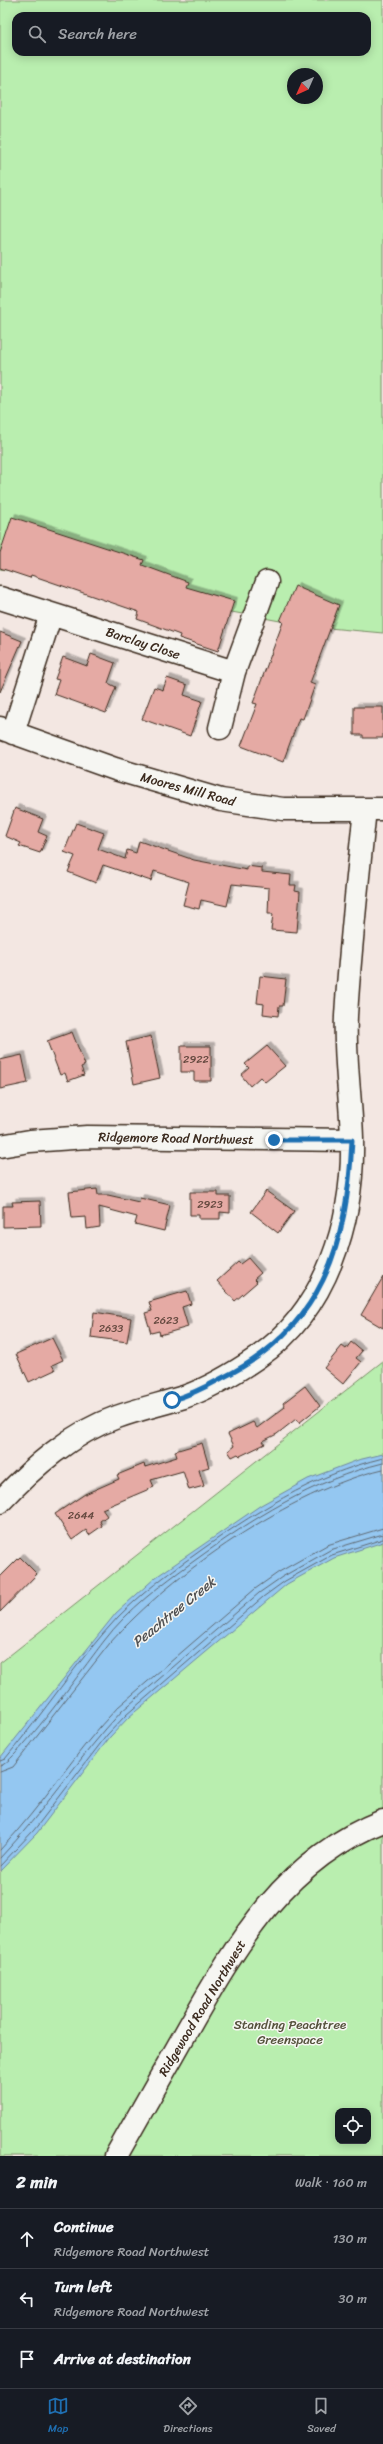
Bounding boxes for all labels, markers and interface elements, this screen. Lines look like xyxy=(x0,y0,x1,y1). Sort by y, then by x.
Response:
search box xyxy=(12,12,371,56)
text: Search here xyxy=(58,21,137,47)
icon: search xyxy=(26,23,48,45)
north arrow xyxy=(287,68,323,104)
street label: Barclay Close xyxy=(103,620,184,666)
street label: Moores Mill Road xyxy=(138,765,239,813)
house number: 2922 xyxy=(183,1050,210,1069)
street label: Ridgemore Road Northwest xyxy=(98,1125,254,1151)
route end xyxy=(265,1131,283,1149)
house number: 2923 xyxy=(197,1195,223,1214)
house number: 2623 xyxy=(154,1311,178,1330)
house number: 2633 xyxy=(99,1319,123,1338)
route start xyxy=(163,1391,181,1409)
house number: 2644 xyxy=(68,1506,94,1525)
water label: Peachtree Creek xyxy=(127,1569,223,1654)
street label: Ridgewood Road Northwest xyxy=(152,1935,252,2081)
park label: Standing Peachtree Greenspace xyxy=(234,2013,346,2051)
map controls xyxy=(335,2108,371,2144)
button: locate xyxy=(335,2108,371,2144)
text: 2 min xyxy=(16,2167,57,2197)
text: Walk · 160 m xyxy=(295,2171,367,2194)
text: Continue xyxy=(54,2214,114,2240)
text: 130 m xyxy=(333,2227,367,2250)
icon: ahead xyxy=(16,2228,38,2250)
text: Ridgemore Road Northwest xyxy=(54,2240,210,2263)
text: Turn left xyxy=(54,2274,112,2300)
text: 30 m xyxy=(338,2287,367,2310)
icon: left xyxy=(16,2288,38,2310)
text: Ridgemore Road Northwest xyxy=(54,2300,210,2323)
text: Arrive at destination xyxy=(54,2346,191,2372)
icon: arrive xyxy=(16,2348,38,2370)
tab: Map xyxy=(47,2395,69,2438)
tab: Directions xyxy=(163,2395,213,2438)
tab: Saved xyxy=(307,2395,336,2438)

